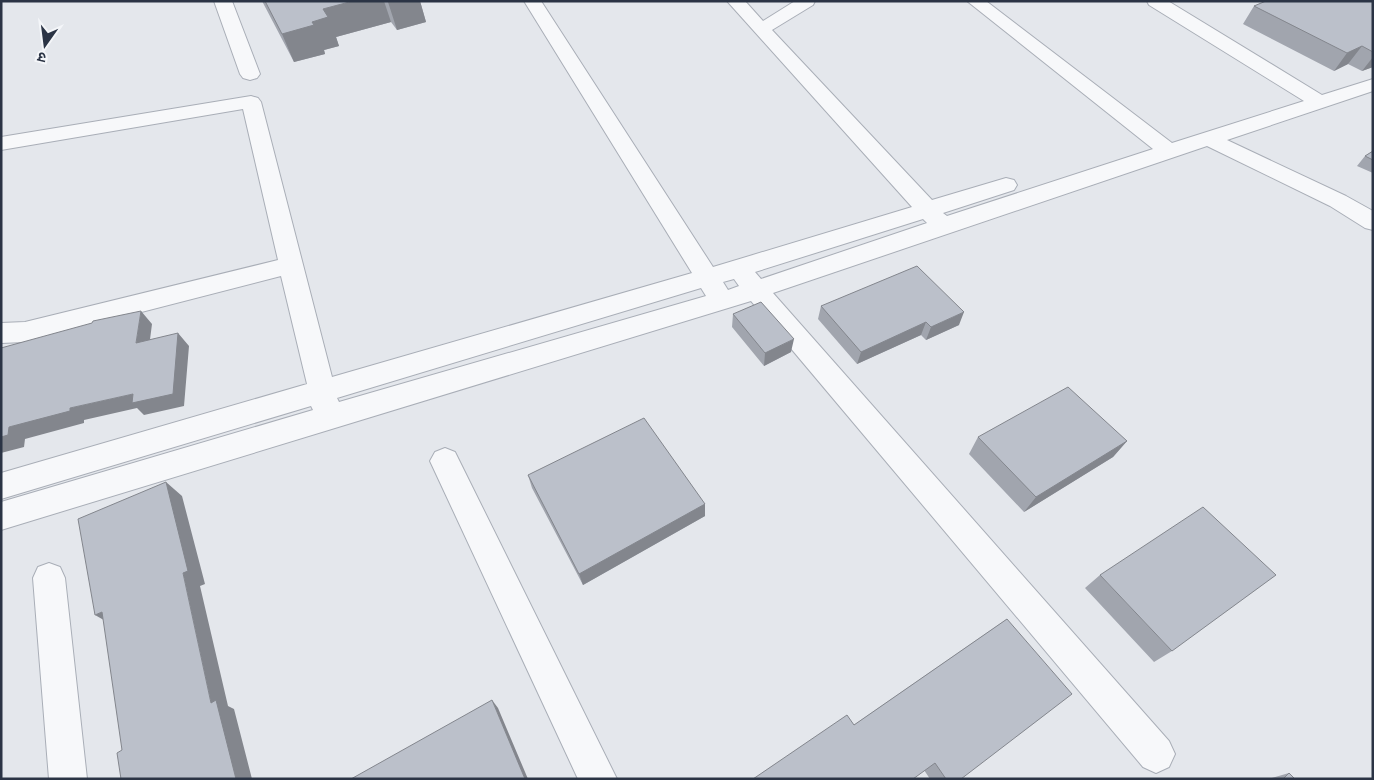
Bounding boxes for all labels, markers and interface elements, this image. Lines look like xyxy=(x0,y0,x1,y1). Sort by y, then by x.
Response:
north arrow xyxy=(20,20,70,70)
text: उ xyxy=(35,49,48,67)

